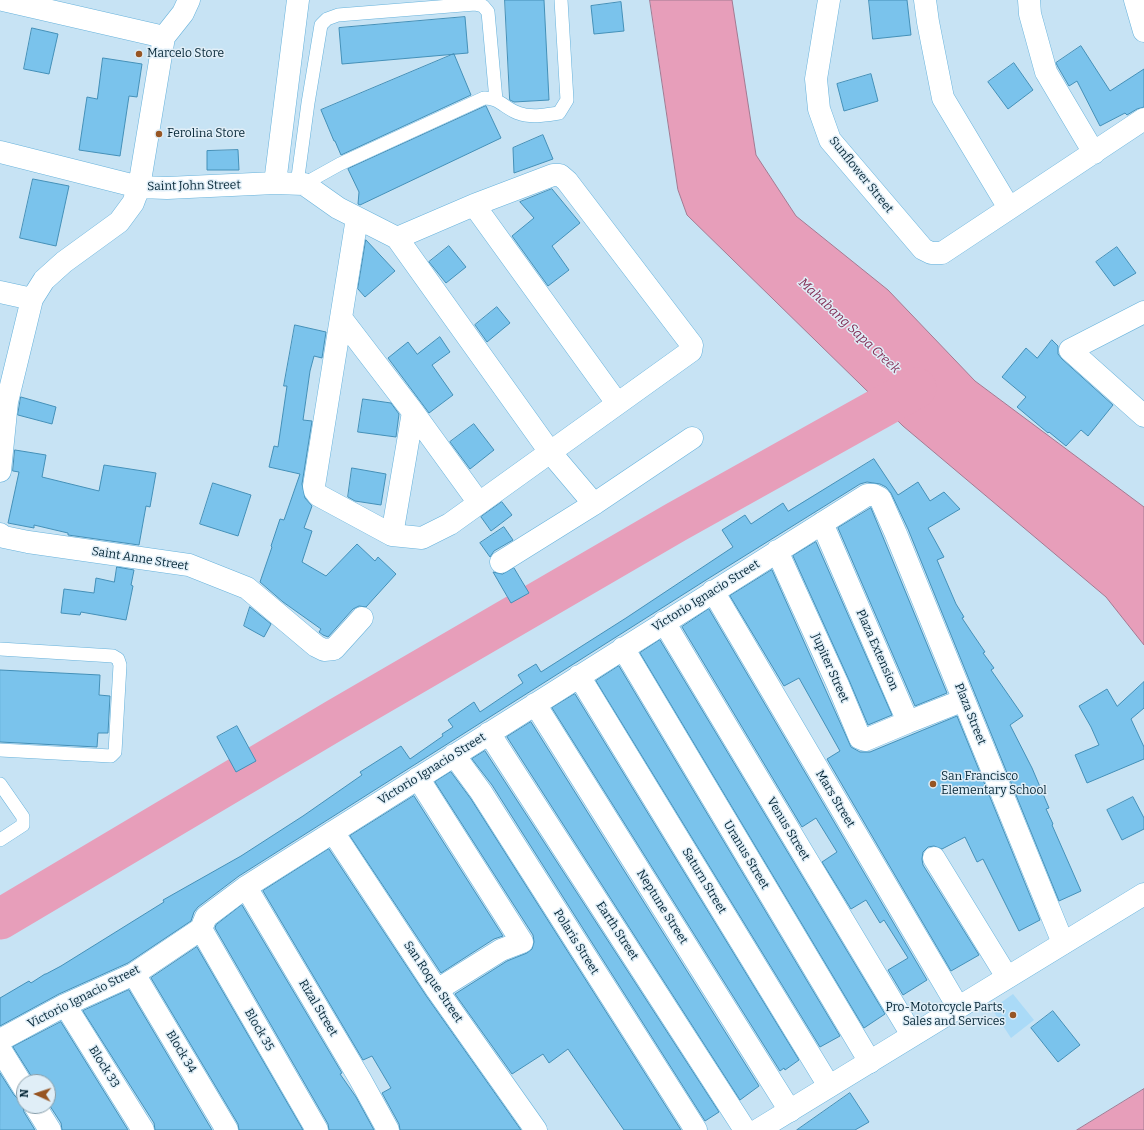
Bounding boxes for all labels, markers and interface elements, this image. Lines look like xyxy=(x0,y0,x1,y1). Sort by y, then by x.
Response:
place label: Marcelo Store xyxy=(147,47,224,61)
marker: Marcelo Store xyxy=(134,49,144,59)
place label: Ferolina Store xyxy=(167,127,245,141)
marker: Ferolina Store xyxy=(154,129,164,139)
street label: Sunflower Street xyxy=(826,134,896,216)
street label: Saint John Street xyxy=(147,178,241,194)
water label: Mahabang Sapa Creek xyxy=(795,275,903,377)
street label: Saint Anne Street xyxy=(91,544,189,574)
street label: Victorio Ignacio Street xyxy=(650,557,762,635)
street label: Plaza Extension xyxy=(853,607,901,693)
street label: Jupiter Street xyxy=(808,631,852,705)
street label: Plaza Street xyxy=(951,681,989,747)
street label: Victorio Ignacio Street xyxy=(376,730,488,808)
street label: Mars Street xyxy=(812,768,858,830)
place label: San Francisco Elementary School xyxy=(941,770,1047,798)
marker: San Francisco Elementary School xyxy=(928,779,938,789)
street label: Venus Street xyxy=(764,795,812,863)
street label: Uranus Street xyxy=(720,818,772,892)
street label: Saturn Street xyxy=(679,845,729,917)
street label: Neptune Street xyxy=(633,867,691,947)
street label: Earth Street xyxy=(593,899,641,963)
street label: Polaris Street xyxy=(550,907,602,977)
street label: San Roque Street xyxy=(400,938,466,1026)
street label: Victorio Ignacio Street xyxy=(26,962,142,1032)
street label: Rizal Street xyxy=(296,977,340,1039)
place label: Pro-Motorcycle Parts, Sales and Services xyxy=(886,1001,1005,1029)
street label: Block 35 xyxy=(241,1006,277,1054)
marker: Pro-Motorcycle Parts, Sales and Services xyxy=(1008,1010,1018,1020)
street label: Block 34 xyxy=(163,1028,199,1076)
street label: Block 33 xyxy=(86,1043,122,1091)
north arrow xyxy=(16,1074,56,1114)
text: N xyxy=(18,1089,31,1098)

